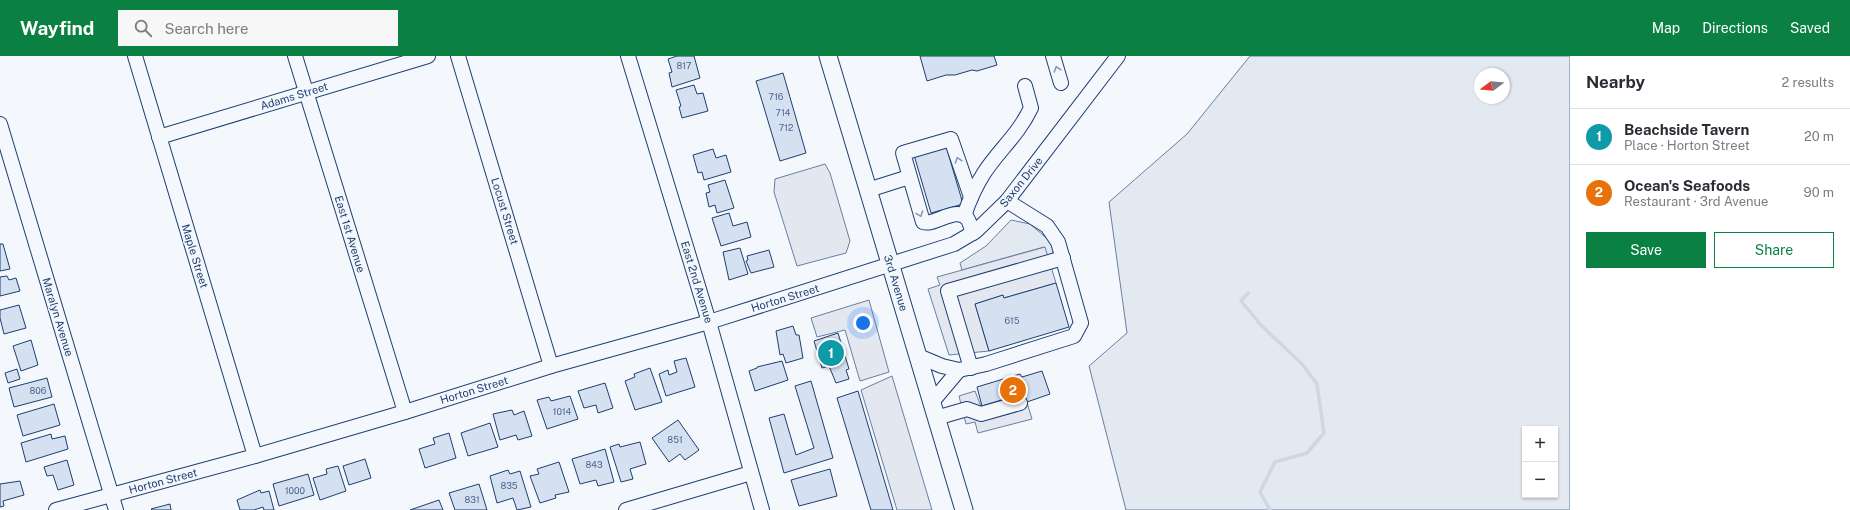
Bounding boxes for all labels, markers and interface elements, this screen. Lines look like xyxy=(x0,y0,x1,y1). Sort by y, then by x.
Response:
search box xyxy=(118,10,398,46)
text: Wayfind xyxy=(20,17,94,39)
icon: search xyxy=(132,17,154,39)
text: Search here xyxy=(164,20,249,37)
text: Map xyxy=(1652,20,1680,36)
text: Directions xyxy=(1702,20,1768,36)
text: Saved xyxy=(1790,20,1830,36)
house number: 817 xyxy=(677,60,691,71)
one-way arrow xyxy=(1053,66,1062,73)
north arrow xyxy=(1474,68,1510,104)
text: Nearby xyxy=(1586,72,1645,92)
text: 2 results xyxy=(1782,75,1834,90)
street label: Adams Street xyxy=(259,80,329,112)
house number: 716 xyxy=(769,91,784,102)
house number: 714 xyxy=(776,107,791,118)
text: Beachside Tavern xyxy=(1624,121,1749,138)
house number: 712 xyxy=(779,122,793,133)
text: 1 xyxy=(1596,129,1602,144)
text: 20 m xyxy=(1804,129,1834,144)
text: Place · Horton Street xyxy=(1624,138,1750,153)
street label: Saxon Drive xyxy=(997,155,1045,209)
one-way arrow xyxy=(954,156,963,163)
street label: Locust Street xyxy=(489,176,521,246)
text: Ocean's Seafoods xyxy=(1624,177,1750,194)
text: 2 xyxy=(1595,185,1603,200)
text: 90 m xyxy=(1804,185,1834,200)
street label: East 1st Avenue xyxy=(333,194,367,274)
text: Restaurant · 3rd Avenue xyxy=(1624,194,1768,209)
one-way arrow xyxy=(915,211,924,218)
street label: Maple Street xyxy=(180,223,210,289)
button: Save xyxy=(1586,232,1706,268)
button: Share xyxy=(1714,232,1834,268)
street label: East 2nd Avenue xyxy=(679,240,715,324)
street label: 3rd Avenue xyxy=(882,253,910,313)
street label: Maralyn Avenue xyxy=(40,276,76,358)
street label: Horton Street xyxy=(750,282,820,314)
your location xyxy=(853,313,873,333)
house number: 615 xyxy=(1004,315,1020,326)
pin: 1 xyxy=(818,338,844,368)
street label: Horton Street xyxy=(439,374,509,406)
pin: 2 xyxy=(1000,375,1026,405)
house number: 806 xyxy=(30,385,47,396)
house number: 1014 xyxy=(553,406,572,417)
map controls xyxy=(1522,426,1558,498)
button: + xyxy=(1522,426,1558,462)
house number: 851 xyxy=(667,434,683,445)
house number: 843 xyxy=(585,459,603,470)
button: − xyxy=(1522,462,1558,498)
street label: Horton Street xyxy=(128,466,198,496)
house number: 835 xyxy=(500,480,518,491)
house number: 1000 xyxy=(285,485,306,496)
house number: 831 xyxy=(464,494,480,505)

